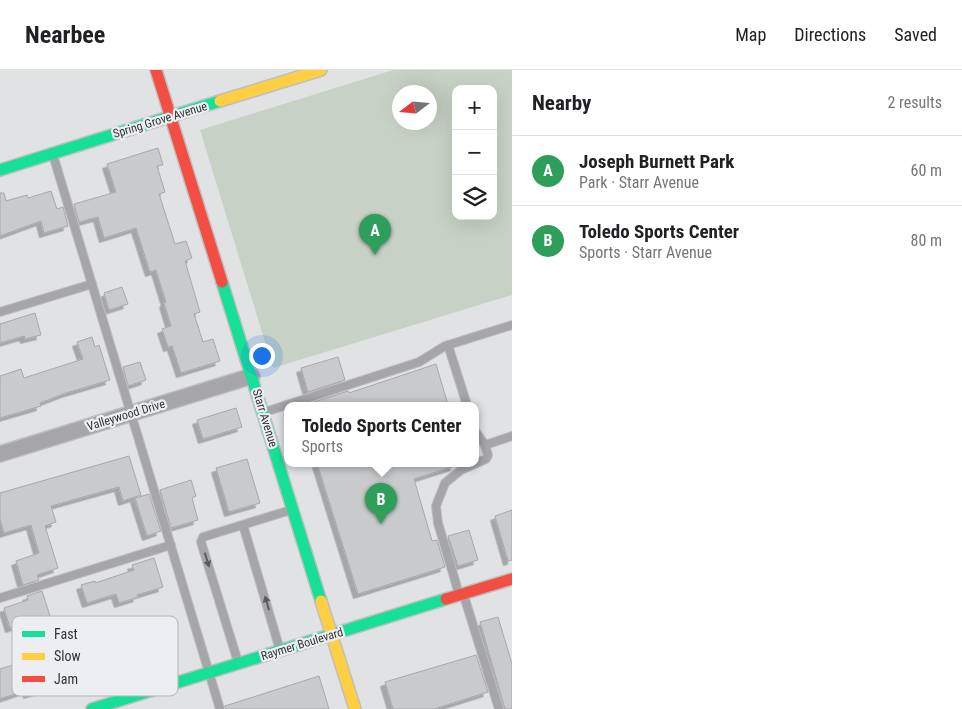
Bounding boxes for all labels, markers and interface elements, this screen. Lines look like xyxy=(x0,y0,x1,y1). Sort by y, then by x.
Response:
text: Nearbee xyxy=(25,21,105,49)
text: Map xyxy=(735,24,766,45)
text: Directions xyxy=(794,24,866,45)
text: Saved xyxy=(894,24,937,45)
north arrow xyxy=(392,85,437,130)
map controls xyxy=(452,85,497,220)
button: + xyxy=(452,85,497,130)
text: Nearby xyxy=(532,91,591,115)
text: 2 results xyxy=(887,93,942,112)
street label: Spring Grove Avenue xyxy=(111,99,209,141)
button: − xyxy=(452,130,497,175)
text: Joseph Burnett Park xyxy=(579,150,734,173)
text: A xyxy=(543,161,553,180)
text: 60 m xyxy=(910,161,942,180)
text: Park · Starr Avenue xyxy=(579,173,699,192)
button: layers xyxy=(452,175,497,220)
pin: A xyxy=(359,214,391,255)
text: Toledo Sports Center xyxy=(579,220,739,243)
text: B xyxy=(544,231,552,250)
text: 80 m xyxy=(910,231,942,250)
text: Sports · Starr Avenue xyxy=(579,243,712,262)
your location xyxy=(249,343,275,369)
street label: Starr Avenue xyxy=(250,387,281,449)
street label: Valleywood Drive xyxy=(85,396,167,434)
popup xyxy=(284,402,479,467)
text: Toledo Sports Center xyxy=(301,414,462,437)
text: Sports xyxy=(301,437,343,456)
pin: B xyxy=(365,483,397,524)
one-way arrow xyxy=(203,553,211,568)
one-way arrow xyxy=(262,595,270,610)
legend xyxy=(12,616,178,696)
street label: Raymer Boulevard xyxy=(259,625,345,663)
text: Fast xyxy=(54,626,78,642)
text: Slow xyxy=(54,648,81,664)
text: Jam xyxy=(54,671,78,687)

